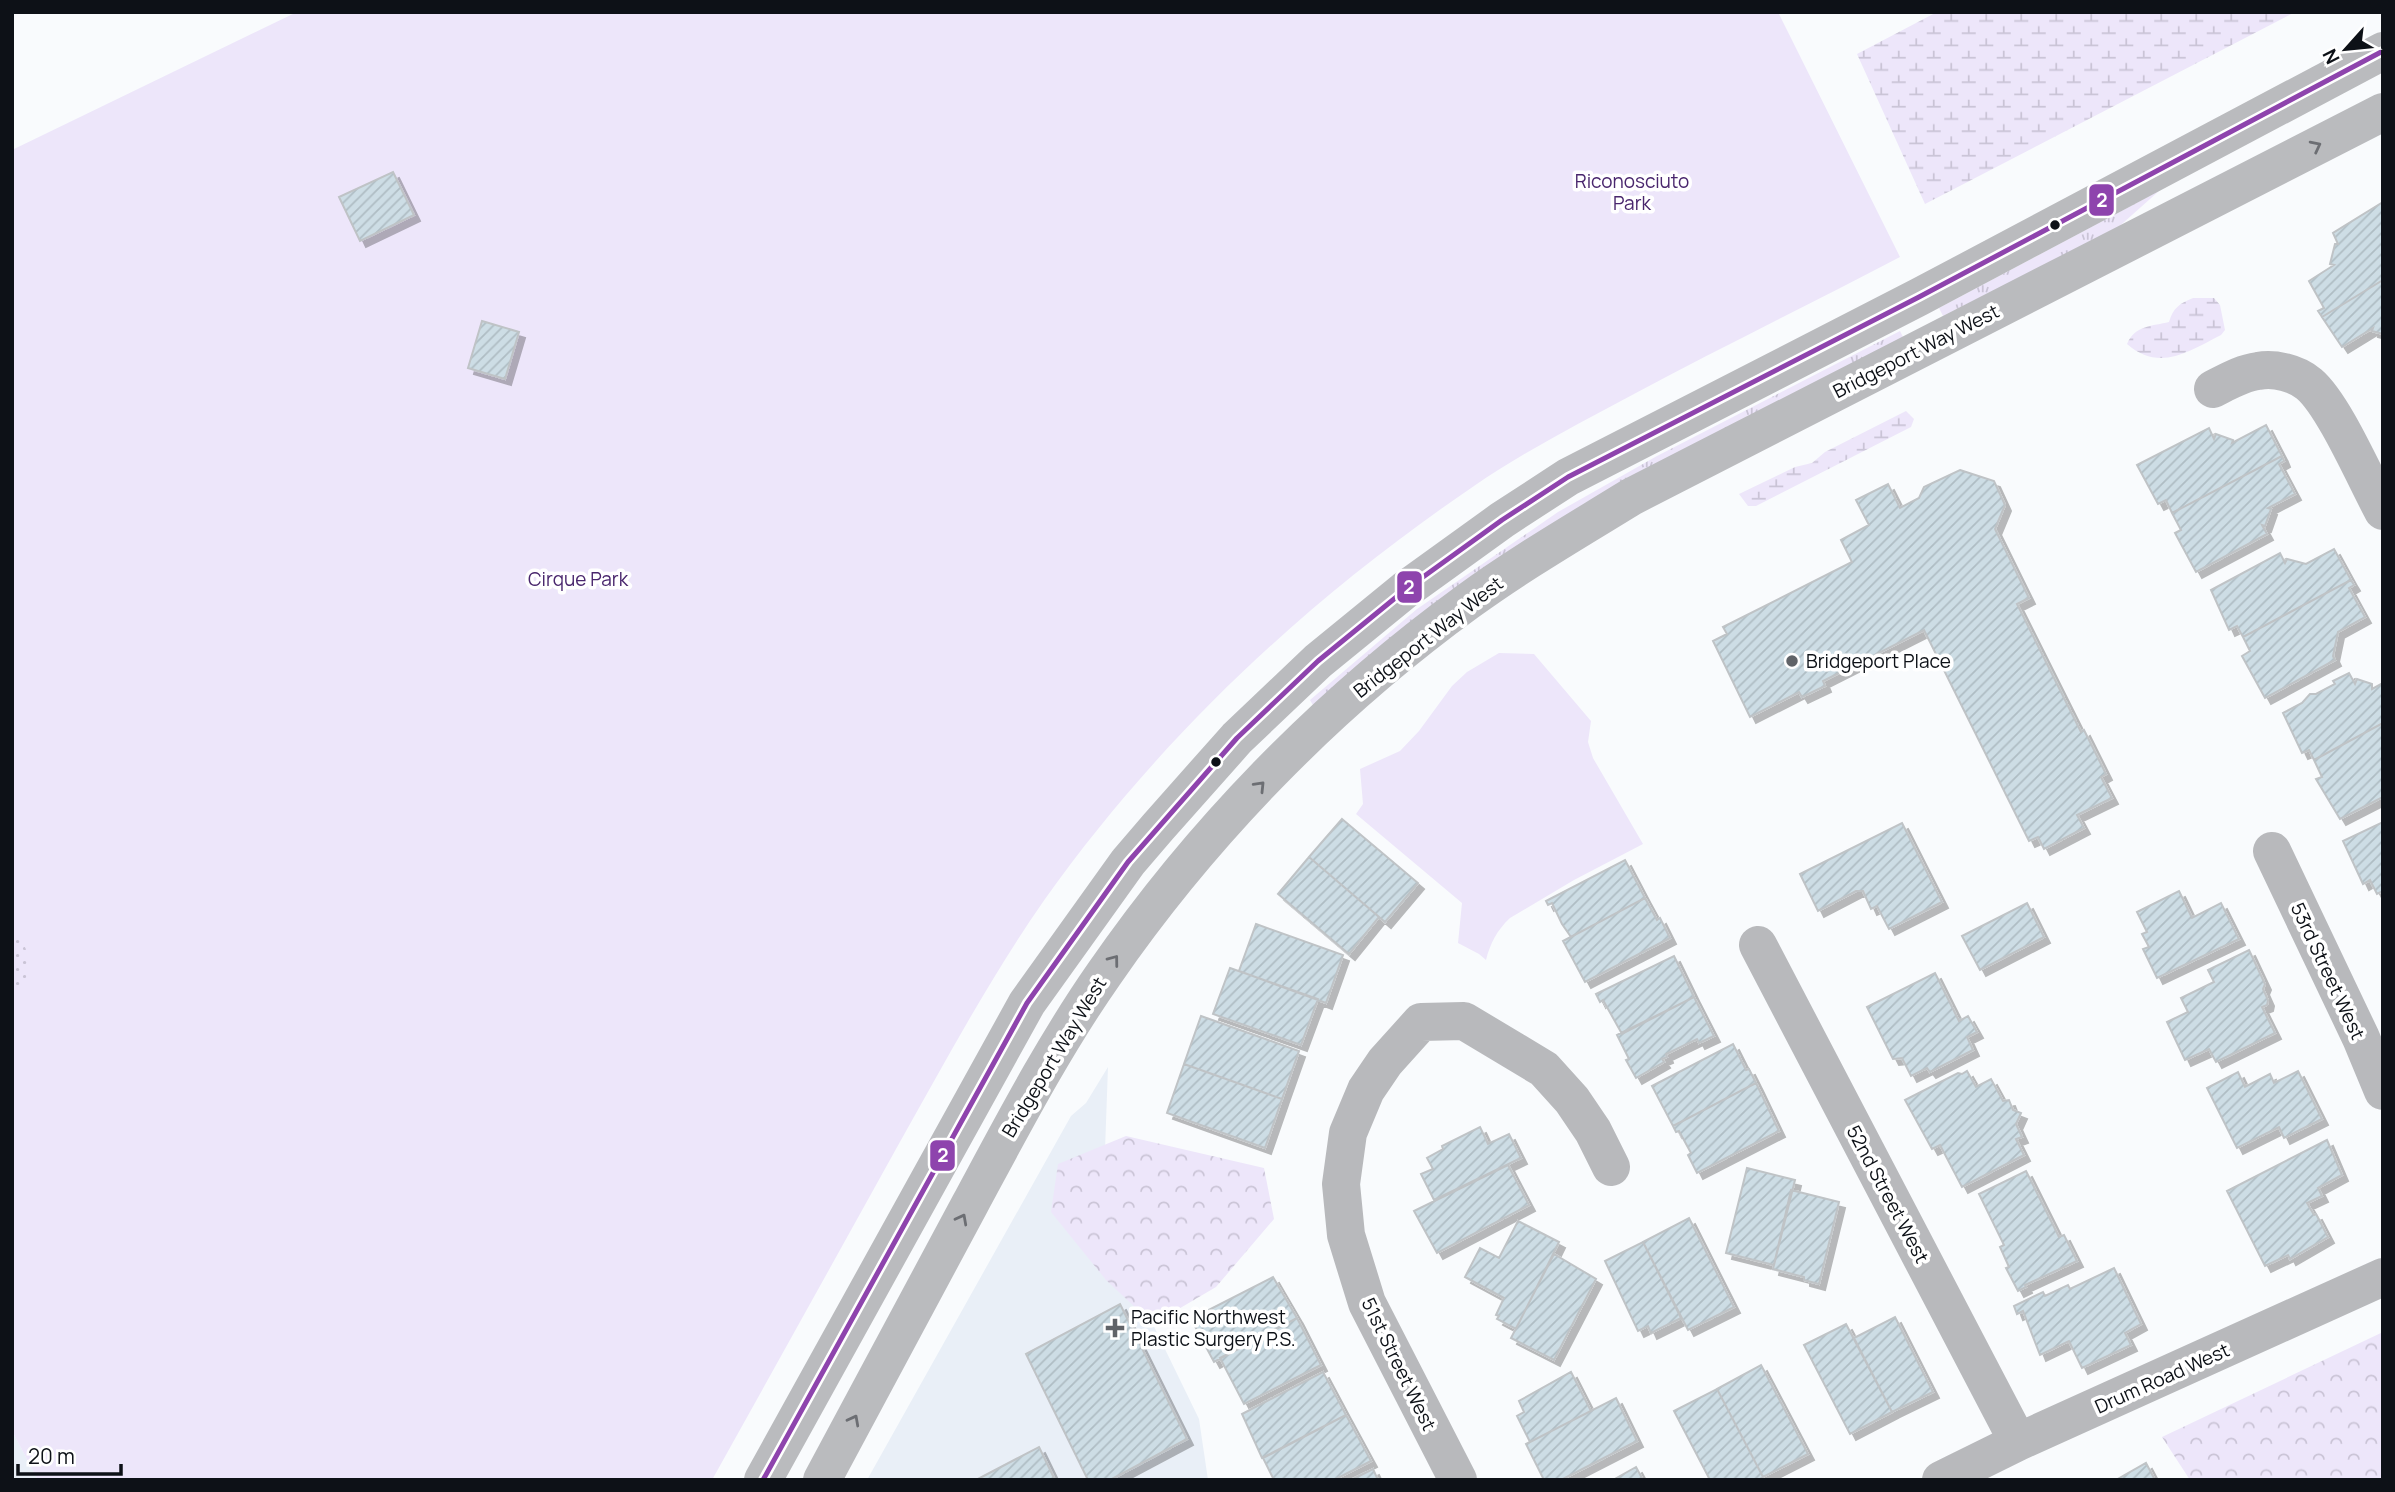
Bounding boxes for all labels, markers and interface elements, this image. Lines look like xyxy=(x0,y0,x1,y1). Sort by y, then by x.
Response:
north arrow xyxy=(2311,14,2381,84)
text: N xyxy=(2316,45,2346,69)
one-way arrow xyxy=(2309,141,2321,154)
park label: Riconosciuto Park xyxy=(1575,168,1689,216)
line badge: 2 xyxy=(2088,183,2115,217)
text: 2 xyxy=(2096,187,2108,213)
unlabelled marker xyxy=(2048,218,2062,232)
street label: Bridgeport Way West xyxy=(1829,298,2003,404)
park label: Cirque Park xyxy=(528,566,629,592)
street label: Bridgeport Way West xyxy=(1348,570,1508,704)
line badge: 2 xyxy=(1396,570,1423,604)
text: 2 xyxy=(1403,574,1415,600)
place label: Bridgeport Place xyxy=(1806,648,1951,674)
marker: Bridgeport Place xyxy=(1784,653,1800,669)
unlabelled marker xyxy=(1209,755,1223,769)
one-way arrow xyxy=(1251,781,1264,794)
street label: 53rd Street West xyxy=(2285,898,2371,1044)
one-way arrow xyxy=(1106,955,1118,968)
street label: Bridgeport Way West xyxy=(996,972,1112,1142)
street label: 52nd Street West xyxy=(1841,1121,1935,1267)
line badge: 2 xyxy=(929,1139,956,1172)
text: 2 xyxy=(937,1142,949,1168)
one-way arrow xyxy=(954,1214,967,1227)
street label: 51st Street West xyxy=(1356,1293,1442,1435)
place label: Pacific Northwest Plastic Surgery P.S. xyxy=(1131,1304,1295,1352)
marker: Pacific Northwest Plastic Surgery P.S. xyxy=(1105,1318,1125,1338)
street label: Drum Road West xyxy=(2090,1337,2234,1419)
one-way arrow xyxy=(846,1414,859,1427)
scale bar xyxy=(18,1432,121,1476)
text: 20 m xyxy=(28,1442,75,1470)

